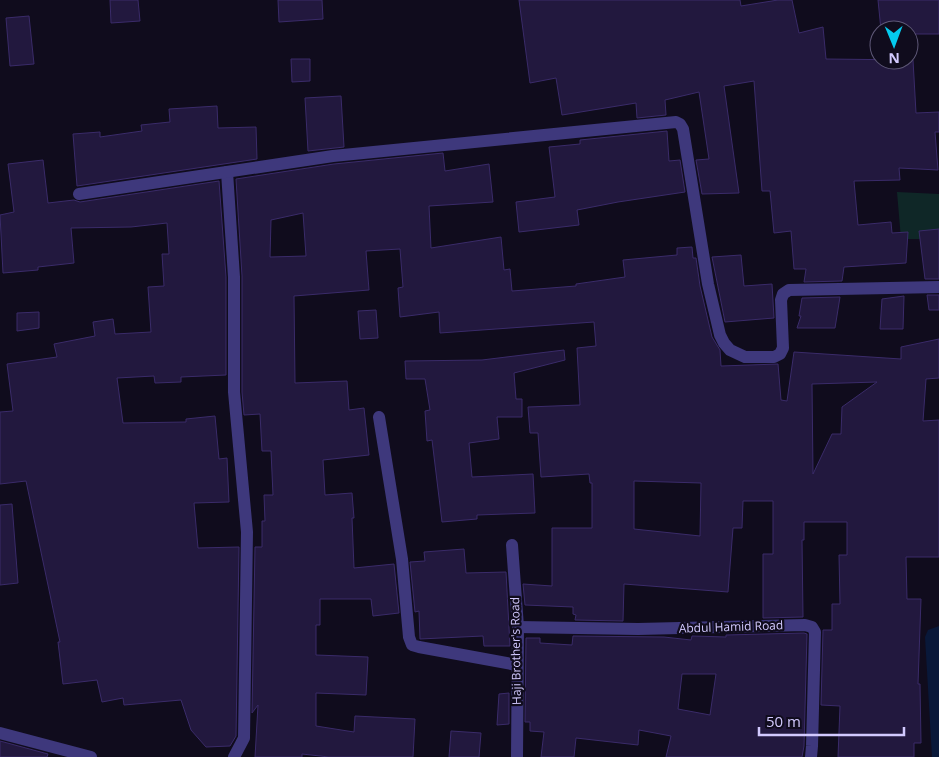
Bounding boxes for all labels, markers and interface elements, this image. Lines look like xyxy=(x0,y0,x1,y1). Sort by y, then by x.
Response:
north arrow xyxy=(869,20,919,70)
text: N xyxy=(888,49,900,68)
street label: Haji Brother's Road xyxy=(506,597,525,705)
street label: Abdul Hamid Road xyxy=(678,616,784,637)
scale bar xyxy=(759,704,904,736)
text: 50 m xyxy=(766,711,801,731)

